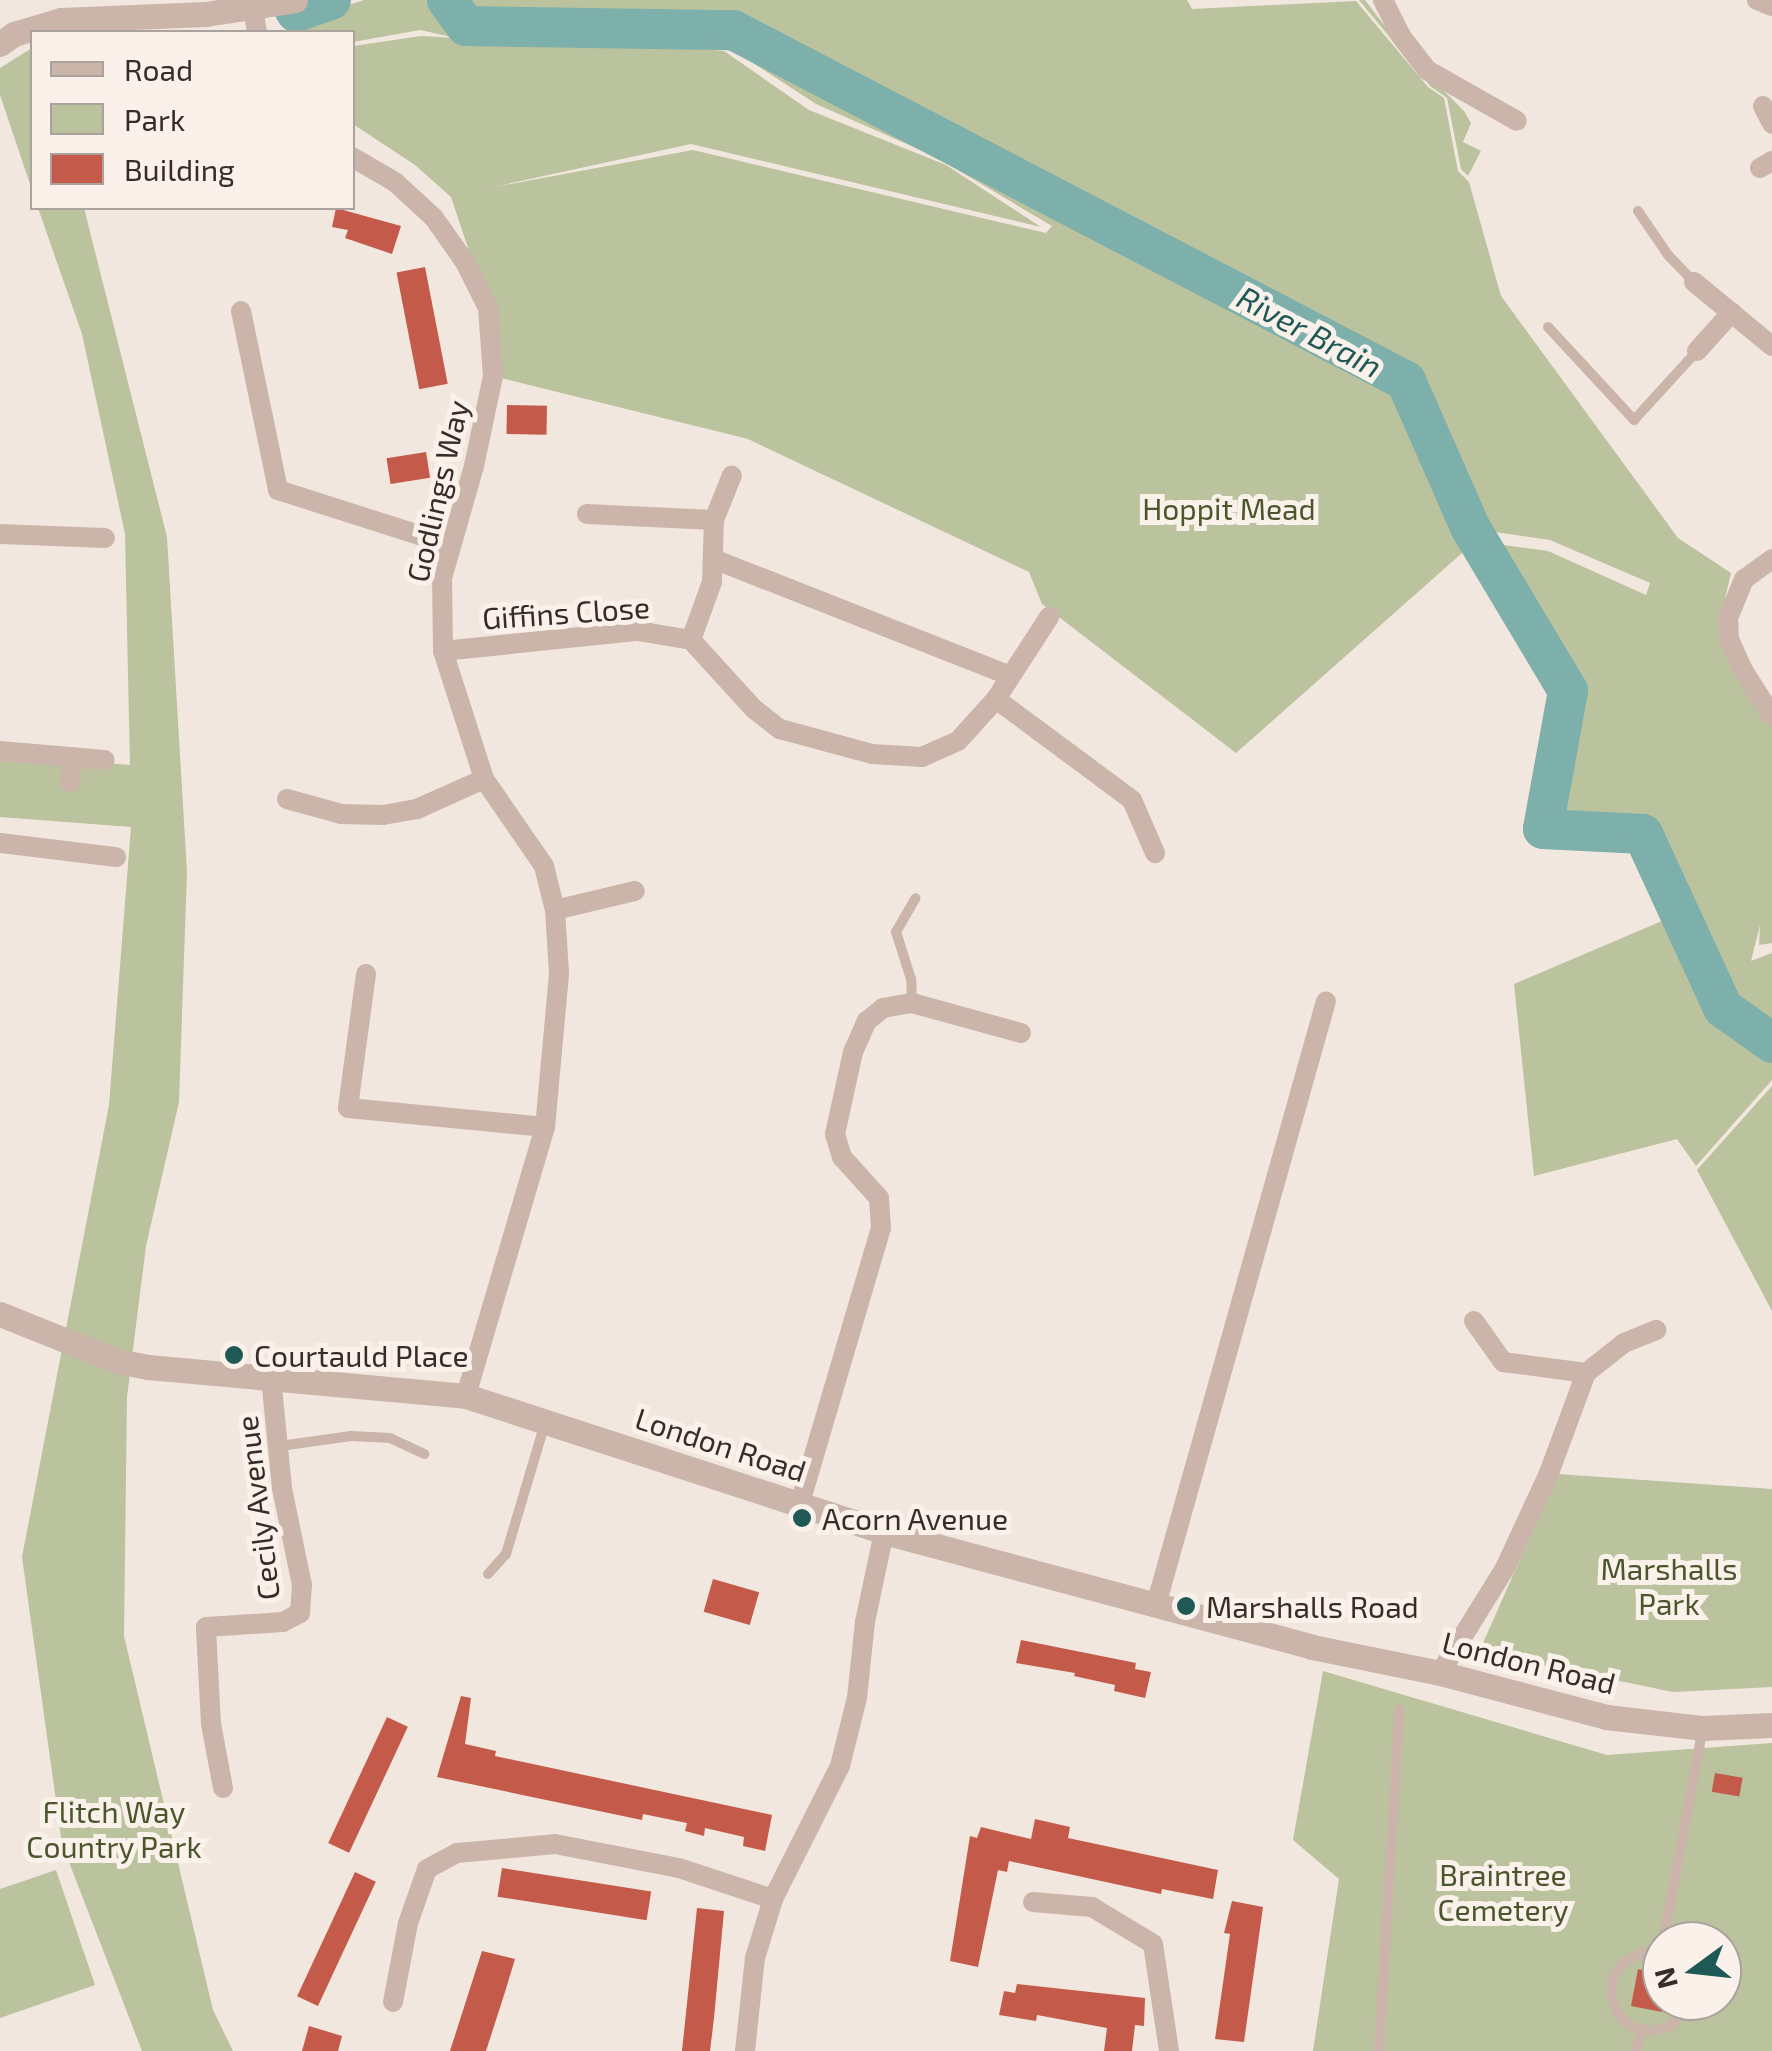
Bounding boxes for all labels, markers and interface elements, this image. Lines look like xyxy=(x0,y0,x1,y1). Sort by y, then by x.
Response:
legend xyxy=(30,30,355,210)
text: Road xyxy=(124,51,193,87)
text: Park xyxy=(124,101,185,137)
text: Building xyxy=(124,151,235,187)
water label: River Brain xyxy=(1231,277,1389,385)
street label: Godlings Way xyxy=(399,396,475,586)
park label: Hoppit Mead xyxy=(1142,490,1316,526)
street label: Giffins Close xyxy=(481,588,651,636)
place label: Courtauld Place xyxy=(254,1337,469,1373)
marker: Courtauld Place xyxy=(223,1344,245,1366)
street label: London Road xyxy=(631,1399,811,1489)
street label: Cecily Avenue xyxy=(228,1413,286,1603)
place label: Acorn Avenue xyxy=(822,1500,1009,1536)
marker: Acorn Avenue xyxy=(791,1507,813,1529)
park label: Marshalls Park xyxy=(1600,1550,1738,1620)
place label: Marshalls Road xyxy=(1206,1588,1419,1624)
marker: Marshalls Road xyxy=(1175,1595,1197,1617)
street label: London Road xyxy=(1439,1623,1619,1701)
park label: Flitch Way Country Park xyxy=(26,1793,202,1864)
park label: Braintree Cemetery xyxy=(1437,1856,1569,1926)
north arrow xyxy=(1642,1921,1742,2021)
text: N xyxy=(1646,1964,1684,1992)

